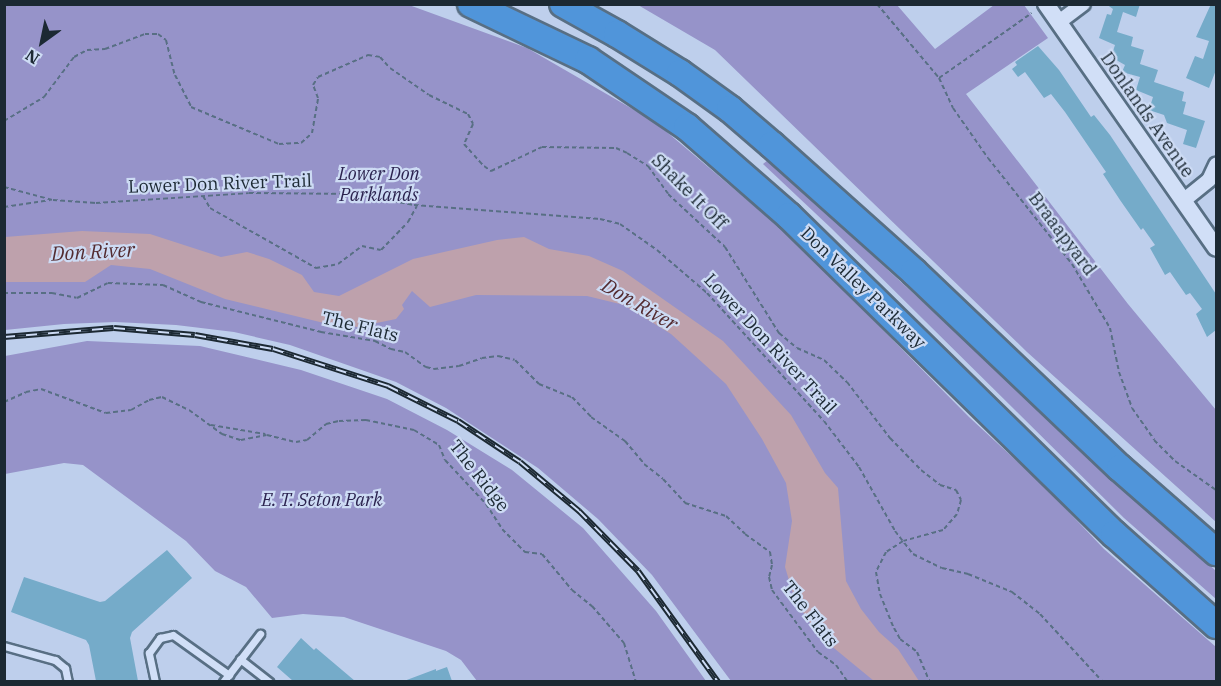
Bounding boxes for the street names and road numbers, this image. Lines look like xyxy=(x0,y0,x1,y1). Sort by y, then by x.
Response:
street label: Donlands Avenue xyxy=(1096,48,1198,182)
street label: Shake It Off xyxy=(647,150,731,234)
street label: Lower Don River Trail xyxy=(128,170,312,198)
street label: Braaapyard xyxy=(1024,188,1100,280)
street label: Don Valley Parkway xyxy=(796,223,930,353)
street label: Lower Don River Trail xyxy=(699,269,841,419)
street label: The Flats xyxy=(319,307,401,347)
street label: The Ridge xyxy=(444,436,514,516)
street label: The Flats xyxy=(777,577,843,651)

